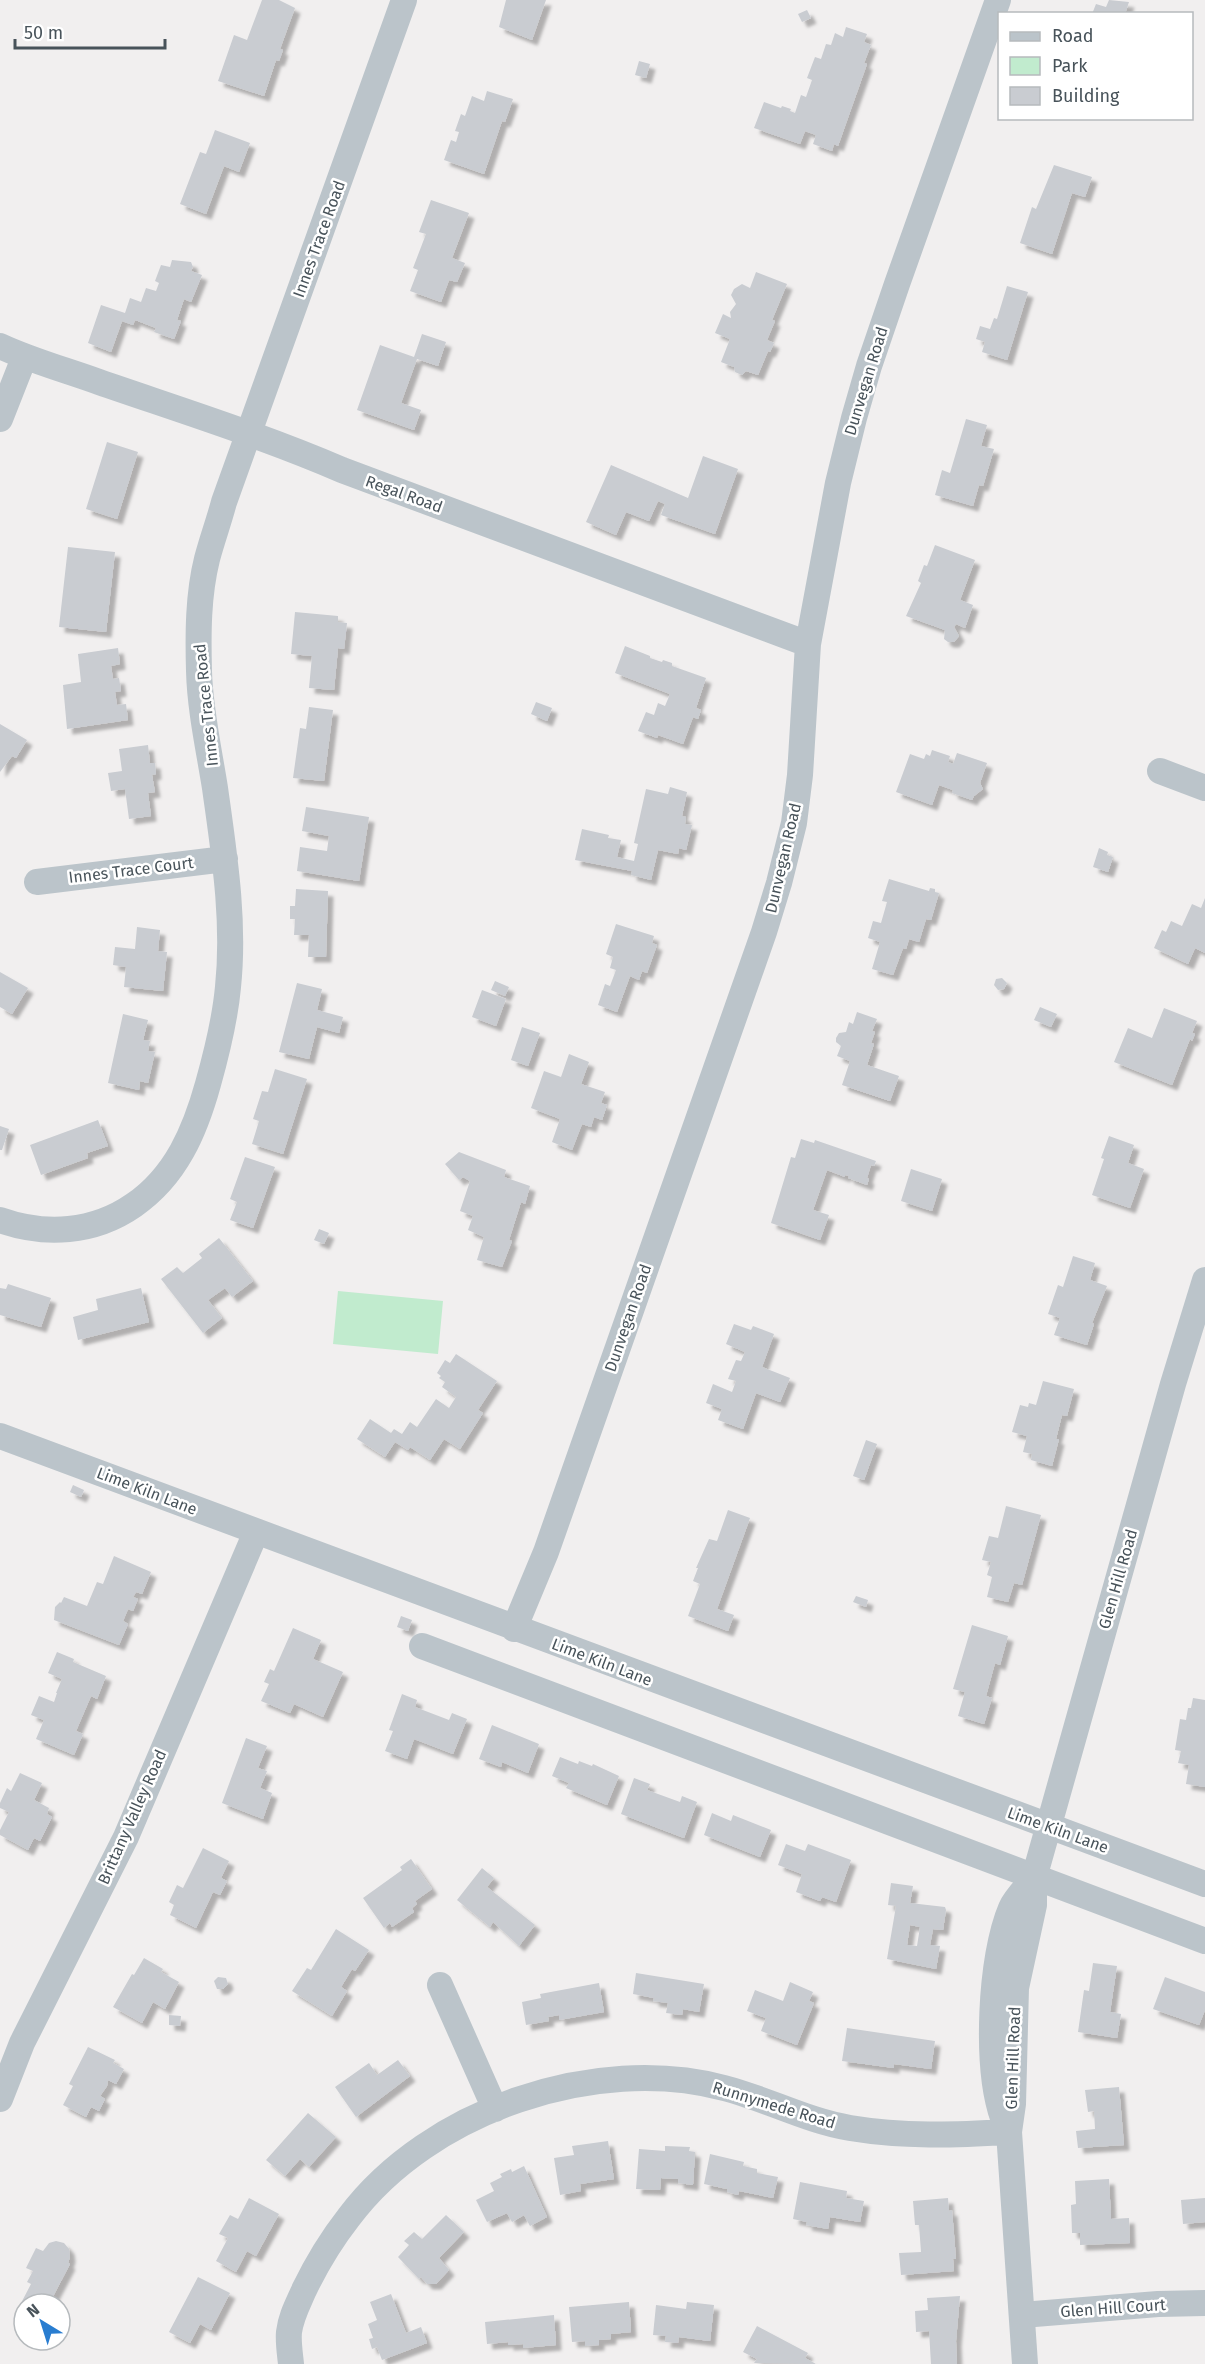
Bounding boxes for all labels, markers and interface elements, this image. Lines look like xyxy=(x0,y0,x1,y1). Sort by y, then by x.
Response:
scale bar xyxy=(15,12,165,50)
legend xyxy=(998,12,1193,120)
text: 50 m xyxy=(24,22,63,44)
text: Road xyxy=(1052,25,1094,47)
text: Park xyxy=(1052,55,1088,77)
text: Building xyxy=(1052,85,1120,107)
street label: Innes Trace Road xyxy=(289,178,349,300)
street label: Dunvegan Road xyxy=(840,324,892,438)
street label: Regal Road xyxy=(363,471,445,517)
street label: Innes Trace Road xyxy=(190,643,222,767)
street label: Dunvegan Road xyxy=(761,801,805,915)
street label: Innes Trace Court xyxy=(68,853,195,887)
street label: Dunvegan Road xyxy=(601,1262,655,1374)
street label: Lime Kiln Lane xyxy=(94,1463,200,1519)
street label: Glen Hill Road xyxy=(1095,1527,1141,1631)
street label: Lime Kiln Lane xyxy=(549,1634,655,1690)
street label: Brittany Valley Road xyxy=(94,1747,170,1887)
street label: Lime Kiln Lane xyxy=(1005,1803,1111,1857)
street label: Glen Hill Road xyxy=(1002,2006,1024,2110)
street label: Runnymede Road xyxy=(710,2077,838,2133)
north arrow xyxy=(12,2292,72,2352)
street label: Glen Hill Court xyxy=(1060,2295,1166,2321)
text: N xyxy=(23,2300,43,2321)

